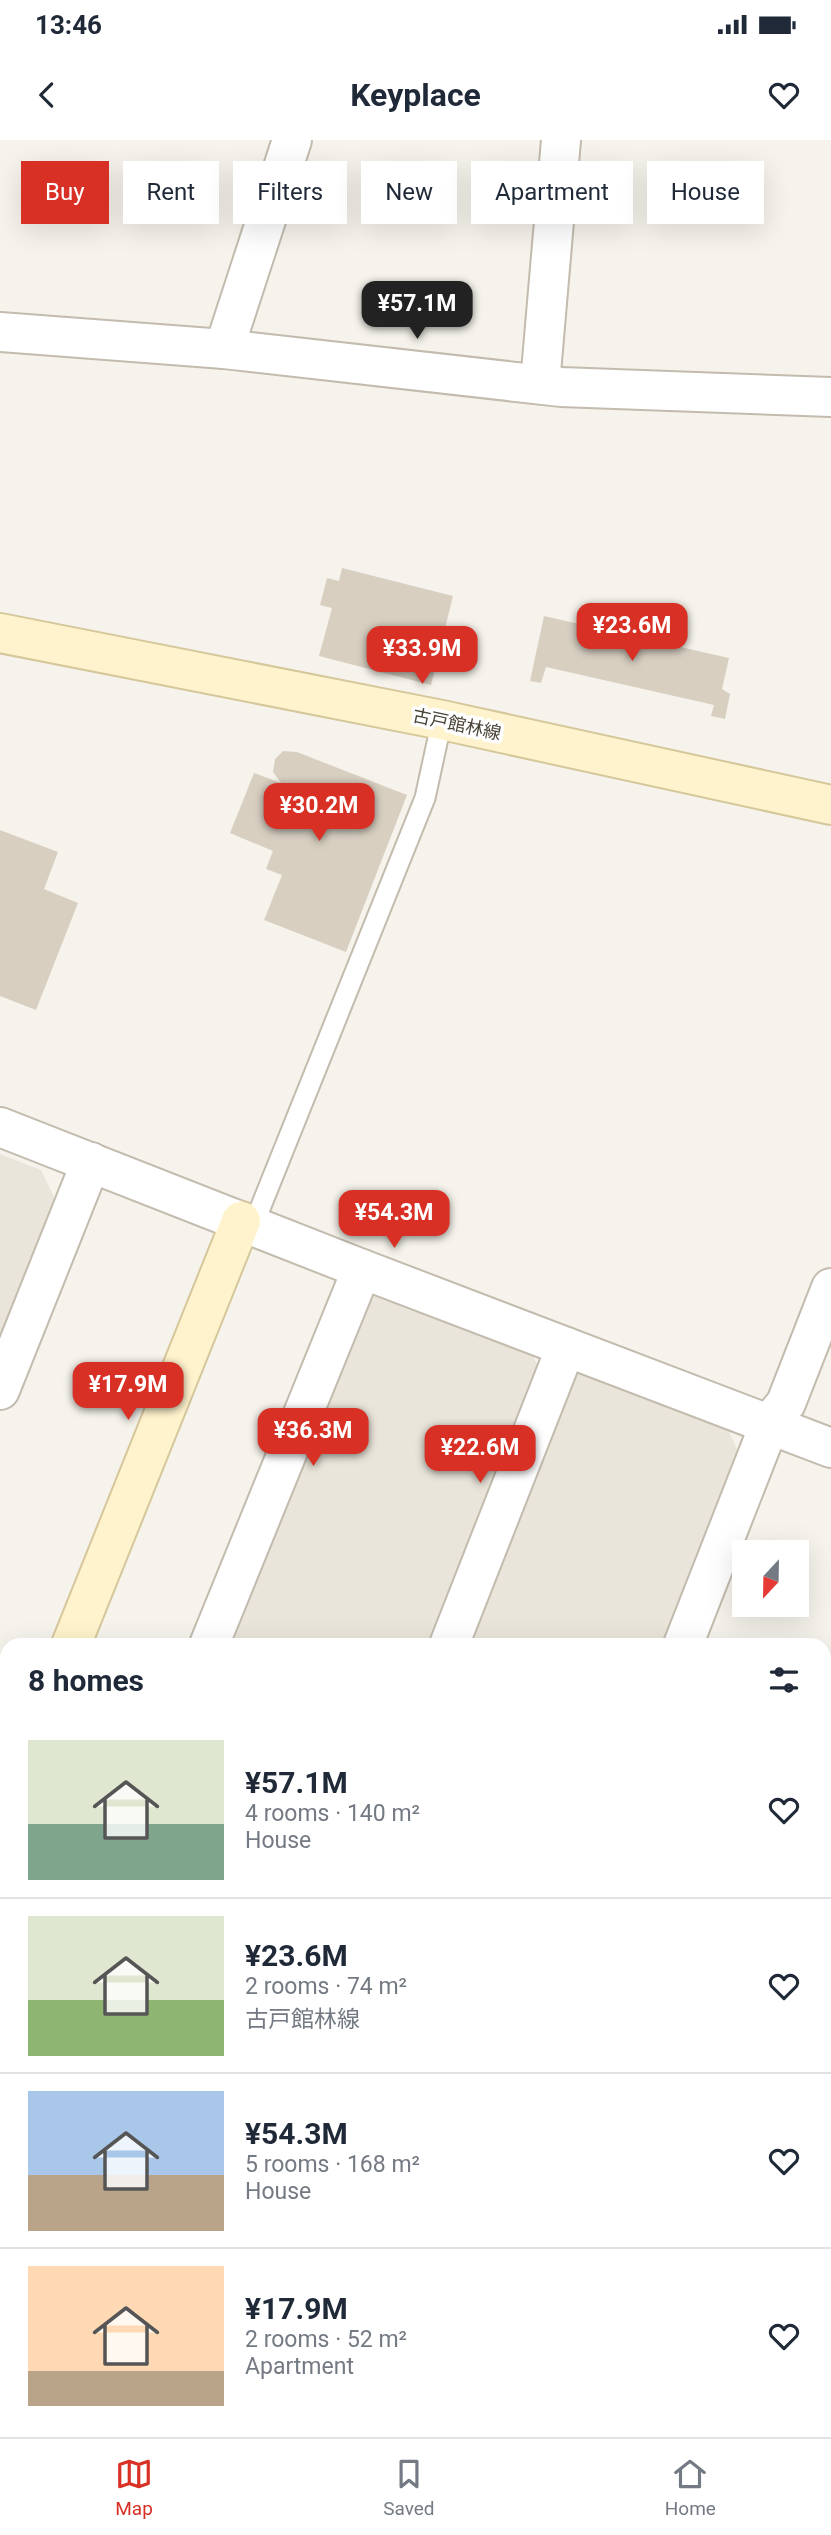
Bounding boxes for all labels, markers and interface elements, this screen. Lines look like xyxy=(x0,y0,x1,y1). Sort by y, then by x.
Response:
text: 13:46 xyxy=(35,10,102,40)
icon: back xyxy=(28,76,66,114)
text: Keyplace xyxy=(350,76,481,114)
icon: heart xyxy=(765,76,803,114)
chip: Buy xyxy=(21,161,109,224)
chip: Rent xyxy=(123,161,219,224)
chip: Filters xyxy=(233,161,347,224)
chip: New xyxy=(361,161,457,224)
chip: Apartment xyxy=(471,161,633,224)
chip: House xyxy=(647,161,764,224)
pin: ¥57.1M xyxy=(360,282,474,341)
text: ¥57.1M xyxy=(378,290,456,317)
pin: ¥23.6M xyxy=(575,603,689,663)
text: ¥23.6M xyxy=(593,612,671,639)
pin: ¥33.9M xyxy=(365,626,479,686)
text: ¥33.9M xyxy=(383,635,461,662)
street label: 古戸館林線 xyxy=(411,704,503,744)
pin: ¥30.2M xyxy=(262,784,376,843)
text: ¥30.2M xyxy=(280,792,358,819)
pin: ¥54.3M xyxy=(337,1190,451,1250)
text: ¥54.3M xyxy=(355,1199,433,1226)
pin: ¥17.9M xyxy=(71,1362,185,1422)
text: ¥17.9M xyxy=(89,1371,167,1398)
pin: ¥36.3M xyxy=(256,1408,370,1468)
text: ¥36.3M xyxy=(274,1417,352,1444)
pin: ¥22.6M xyxy=(423,1426,537,1485)
text: ¥22.6M xyxy=(441,1434,519,1461)
north arrow xyxy=(732,1540,808,1617)
map controls xyxy=(732,1540,809,1617)
icon: filters xyxy=(765,1661,803,1699)
text: 8 homes xyxy=(28,1663,144,1698)
text: ¥57.1M xyxy=(245,1765,348,1800)
icon: home xyxy=(84,1768,168,1852)
icon: heart xyxy=(765,1791,803,1829)
text: 4 rooms · 140 m² xyxy=(245,1800,420,1827)
text: House xyxy=(245,1827,311,1854)
text: ¥23.6M xyxy=(245,1938,348,1973)
icon: home xyxy=(84,1944,168,2028)
icon: heart xyxy=(765,1967,803,2005)
text: 2 rooms · 74 m² xyxy=(245,1973,407,2000)
text: 古戸館林線 xyxy=(245,2006,360,2033)
text: ¥54.3M xyxy=(245,2116,348,2151)
icon: home xyxy=(84,2119,168,2203)
icon: heart xyxy=(765,2142,803,2180)
text: 5 rooms · 168 m² xyxy=(245,2151,420,2178)
text: House xyxy=(245,2178,311,2205)
text: ¥17.9M xyxy=(245,2291,348,2326)
icon: home xyxy=(84,2294,168,2378)
icon: heart xyxy=(765,2317,803,2355)
text: 2 rooms · 52 m² xyxy=(245,2326,407,2353)
text: Apartment xyxy=(245,2353,354,2380)
tab: Map xyxy=(115,2455,153,2520)
tab: Saved xyxy=(383,2455,435,2520)
tab: Home xyxy=(665,2455,716,2520)

